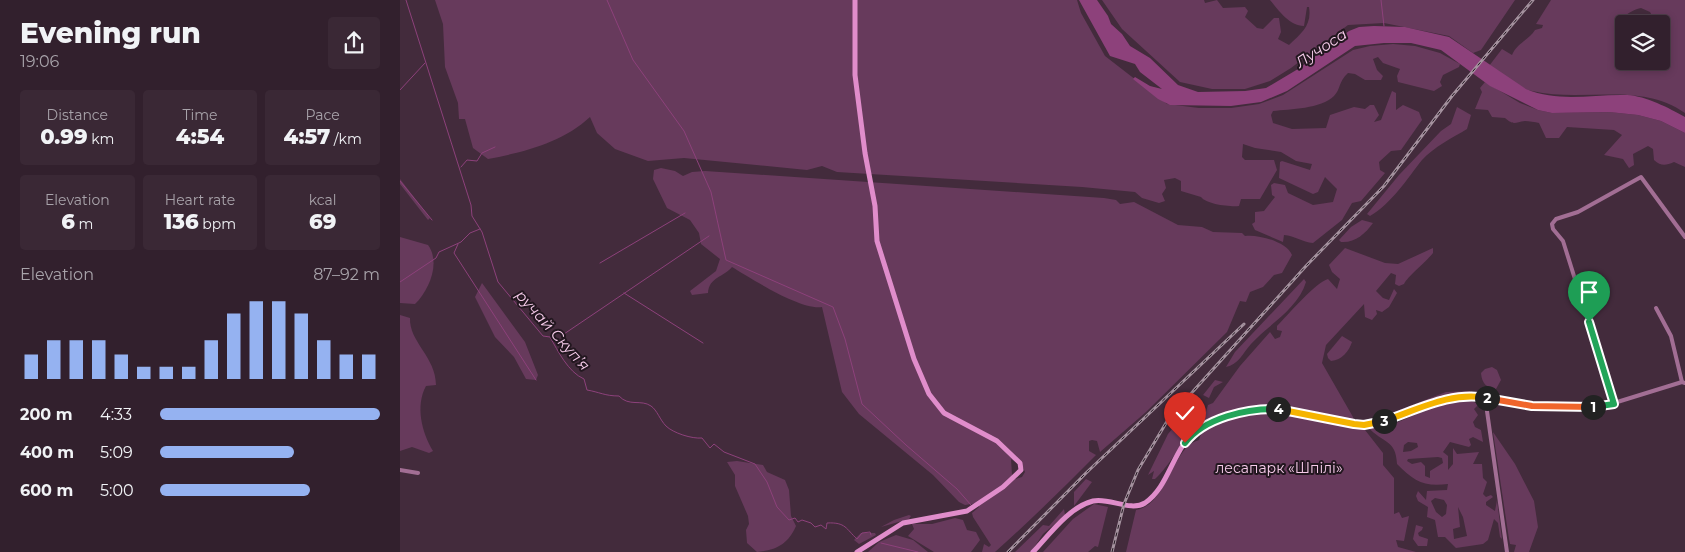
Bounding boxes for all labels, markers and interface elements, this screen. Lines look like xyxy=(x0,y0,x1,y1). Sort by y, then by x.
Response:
map controls xyxy=(1615,15,1670,70)
button: layers xyxy=(1615,15,1670,70)
text: Evening run xyxy=(20,16,201,50)
button: share xyxy=(328,17,380,69)
water label: Лучоса xyxy=(1291,24,1350,72)
text: 19:06 xyxy=(20,52,59,71)
text: Distance xyxy=(47,106,108,124)
text: Time xyxy=(182,106,218,124)
text: Pace xyxy=(305,106,340,124)
text: 0.99 xyxy=(40,124,88,149)
text: 4:54 xyxy=(176,124,224,149)
text: 4:57 xyxy=(284,124,330,149)
text: km xyxy=(88,130,114,148)
text: /km xyxy=(330,130,362,148)
text: Elevation xyxy=(45,191,110,209)
text: Heart rate xyxy=(165,191,235,209)
text: kcal xyxy=(309,191,337,209)
text: 6 xyxy=(61,209,75,234)
text: 136 xyxy=(164,209,199,234)
text: 69 xyxy=(309,209,336,234)
text: m xyxy=(75,215,93,233)
text: bpm xyxy=(199,215,236,233)
text: Elevation xyxy=(20,265,94,284)
text: 87–92 m xyxy=(313,265,380,284)
pin xyxy=(1568,271,1610,322)
icon: arrive xyxy=(1575,278,1603,306)
water label: ручай Скупʼя xyxy=(512,286,594,374)
pin: 2 xyxy=(1474,386,1500,410)
text: 2 xyxy=(1483,389,1492,407)
pin xyxy=(1164,392,1206,443)
pin: 1 xyxy=(1580,394,1606,420)
pin: 4 xyxy=(1266,396,1290,422)
text: 1 xyxy=(1591,398,1596,416)
icon: check xyxy=(1171,399,1199,427)
text: 4 xyxy=(1274,400,1283,418)
text: 200 m xyxy=(20,405,72,424)
text: 4:33 xyxy=(100,405,132,424)
pin: 3 xyxy=(1372,408,1396,434)
text: 3 xyxy=(1380,412,1389,430)
text: 400 m xyxy=(20,443,74,462)
text: 5:09 xyxy=(100,443,133,462)
park label: лесапарк «Шпілі» xyxy=(1215,459,1343,477)
text: 600 m xyxy=(20,481,73,500)
text: 5:00 xyxy=(100,481,134,500)

